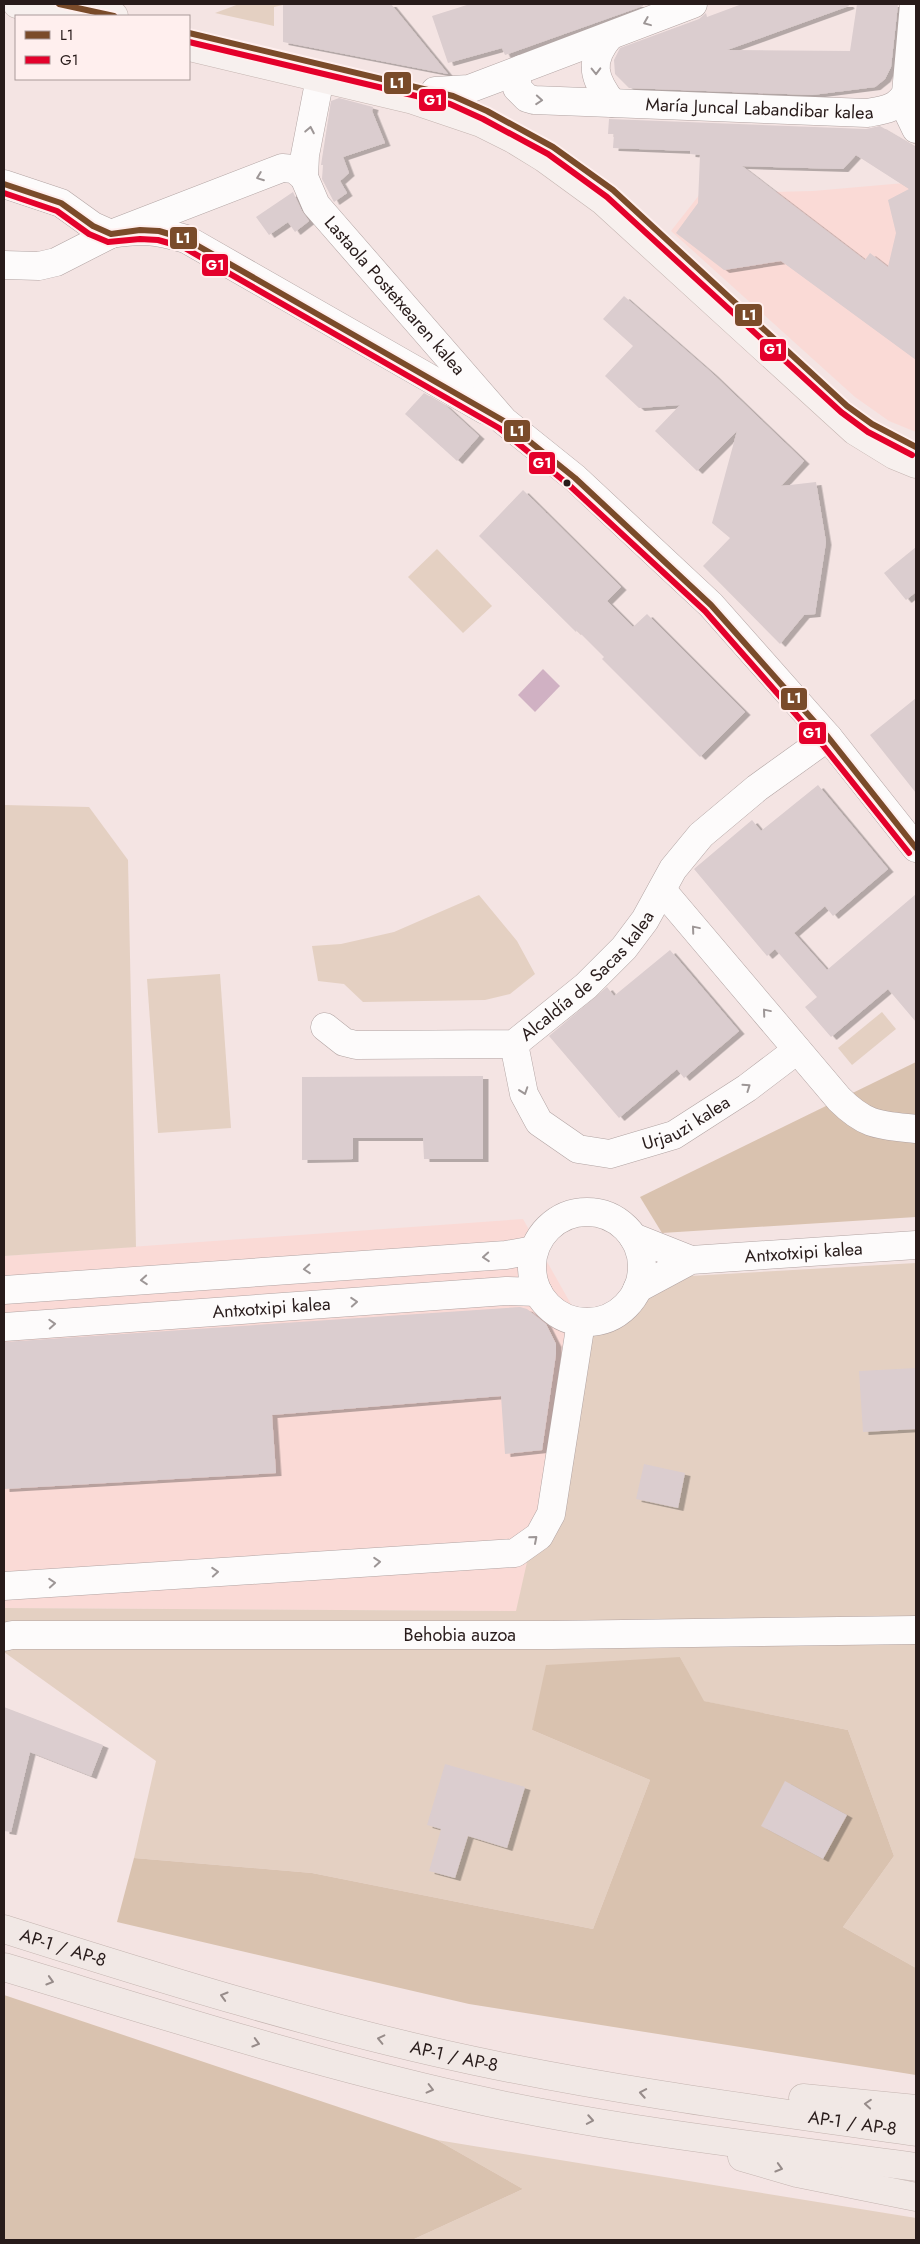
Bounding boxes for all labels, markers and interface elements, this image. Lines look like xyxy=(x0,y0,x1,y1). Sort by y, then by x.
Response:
legend xyxy=(15,15,190,80)
one-way arrow xyxy=(643,15,652,26)
text: L1 xyxy=(60,24,74,46)
text: G1 xyxy=(60,49,78,71)
one-way arrow xyxy=(591,67,601,75)
line badge: L1 xyxy=(383,71,412,95)
text: L1 xyxy=(390,73,404,93)
line badge: G1 xyxy=(418,88,447,112)
text: G1 xyxy=(424,90,442,110)
street label: María Juncal Labandibar kalea xyxy=(645,91,875,126)
one-way arrow xyxy=(536,94,544,105)
one-way arrow xyxy=(304,126,315,135)
one-way arrow xyxy=(256,171,265,181)
street label: Lastaola Postetxearen kalea xyxy=(318,210,471,381)
line badge: L1 xyxy=(169,226,198,250)
text: L1 xyxy=(176,228,190,248)
line badge: G1 xyxy=(201,253,229,277)
text: G1 xyxy=(206,255,224,275)
line badge: L1 xyxy=(734,303,763,327)
text: L1 xyxy=(742,305,756,325)
line badge: G1 xyxy=(759,338,787,362)
text: G1 xyxy=(764,339,782,359)
line badge: L1 xyxy=(503,419,531,443)
text: L1 xyxy=(510,421,524,441)
line badge: G1 xyxy=(528,451,556,475)
text: G1 xyxy=(533,453,551,473)
unlabelled marker xyxy=(562,478,572,488)
line badge: L1 xyxy=(780,687,808,711)
text: L1 xyxy=(787,688,801,708)
line badge: G1 xyxy=(798,721,827,745)
text: G1 xyxy=(803,723,821,743)
street label: Alcaldía de Sacas kalea xyxy=(514,906,661,1047)
one-way arrow xyxy=(692,925,701,934)
one-way arrow xyxy=(763,1009,772,1018)
one-way arrow xyxy=(741,1084,750,1093)
one-way arrow xyxy=(519,1086,529,1095)
street label: Urjauzi kalea xyxy=(639,1089,735,1157)
street label: Antxotxipi kalea xyxy=(744,1236,863,1269)
one-way arrow xyxy=(482,1251,490,1262)
one-way arrow xyxy=(302,1263,310,1274)
one-way arrow xyxy=(140,1274,148,1285)
street label: Antxotxipi kalea xyxy=(211,1291,331,1325)
one-way arrow xyxy=(350,1297,358,1308)
one-way arrow xyxy=(49,1319,57,1330)
one-way arrow xyxy=(528,1536,537,1545)
one-way arrow xyxy=(373,1557,381,1568)
one-way arrow xyxy=(211,1567,219,1578)
one-way arrow xyxy=(49,1577,57,1588)
street label: Behobia auzoa xyxy=(404,1622,516,1648)
street label: AP-1 / AP-8 xyxy=(17,1922,110,1973)
one-way arrow xyxy=(46,1976,54,1986)
one-way arrow xyxy=(220,1992,229,2002)
one-way arrow xyxy=(376,2034,385,2045)
street label: AP-1 / AP-8 xyxy=(408,2034,500,2078)
one-way arrow xyxy=(252,2038,260,2048)
one-way arrow xyxy=(426,2083,434,2093)
one-way arrow xyxy=(638,2088,647,2098)
one-way arrow xyxy=(863,2099,871,2110)
street label: AP-1 / AP-8 xyxy=(807,2104,898,2142)
one-way arrow xyxy=(585,2115,594,2125)
one-way arrow xyxy=(775,2162,784,2173)

